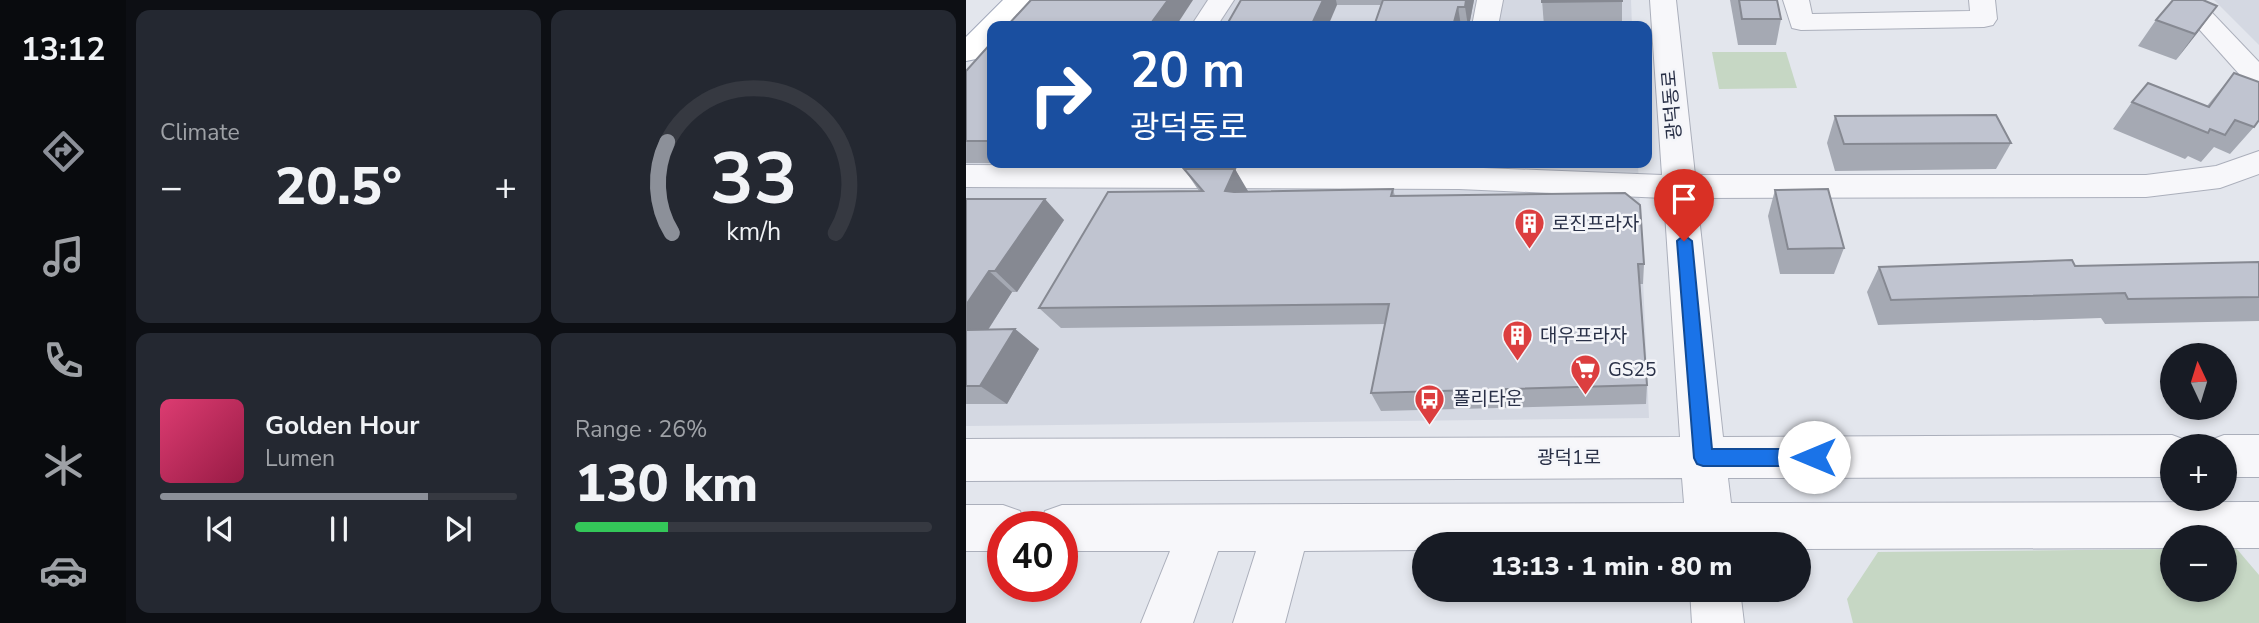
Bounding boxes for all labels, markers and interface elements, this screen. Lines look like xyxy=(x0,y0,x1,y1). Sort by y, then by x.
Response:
text: 13:12 xyxy=(21,28,105,71)
text: 20 m xyxy=(1130,37,1245,104)
icon: right xyxy=(1015,49,1106,140)
street label: 광덕동로 xyxy=(1656,69,1688,141)
text: 광덕동로 xyxy=(1130,106,1248,149)
text: Climate xyxy=(160,117,240,148)
icon: directions xyxy=(39,127,88,176)
text: 33 xyxy=(710,129,797,229)
text: 20.5° xyxy=(275,151,402,222)
text: − xyxy=(160,162,183,213)
text: + xyxy=(494,162,517,213)
pin xyxy=(1654,169,1714,241)
icon: arrive xyxy=(1665,180,1703,218)
building icon: 로진프라자 xyxy=(1512,207,1546,251)
place label: 로진프라자 xyxy=(1552,211,1639,237)
text: km/h xyxy=(726,214,781,248)
icon: music xyxy=(39,232,88,281)
building icon: 대우프라자 xyxy=(1500,319,1534,363)
place label: 대우프라자 xyxy=(1540,323,1627,349)
icon: phone xyxy=(39,336,88,385)
north arrow xyxy=(2160,343,2236,420)
map controls xyxy=(2160,343,2237,602)
supermarket icon: GS25 xyxy=(1568,353,1602,397)
place label: GS25 xyxy=(1608,357,1656,383)
bus stop icon: 폴리타운 xyxy=(1413,382,1447,426)
place label: 폴리타운 xyxy=(1453,386,1523,412)
text: Golden Hour xyxy=(265,408,420,443)
text: Range · 26% xyxy=(575,414,707,445)
position arrow xyxy=(1777,420,1851,494)
button: + xyxy=(2160,434,2237,511)
icon: climate xyxy=(39,441,88,490)
text: Lumen xyxy=(265,443,335,474)
street label: 광덕1로 xyxy=(1537,445,1601,471)
text: 130 km xyxy=(575,448,758,519)
icon: previous xyxy=(201,510,239,548)
icon: pause xyxy=(320,510,358,548)
icon: next xyxy=(439,510,477,548)
speed limit sign: 40 xyxy=(987,511,1078,602)
button: − xyxy=(2160,525,2237,602)
icon: car xyxy=(39,546,88,595)
text: 13:13 · 1 min · 80 m xyxy=(1491,549,1732,584)

